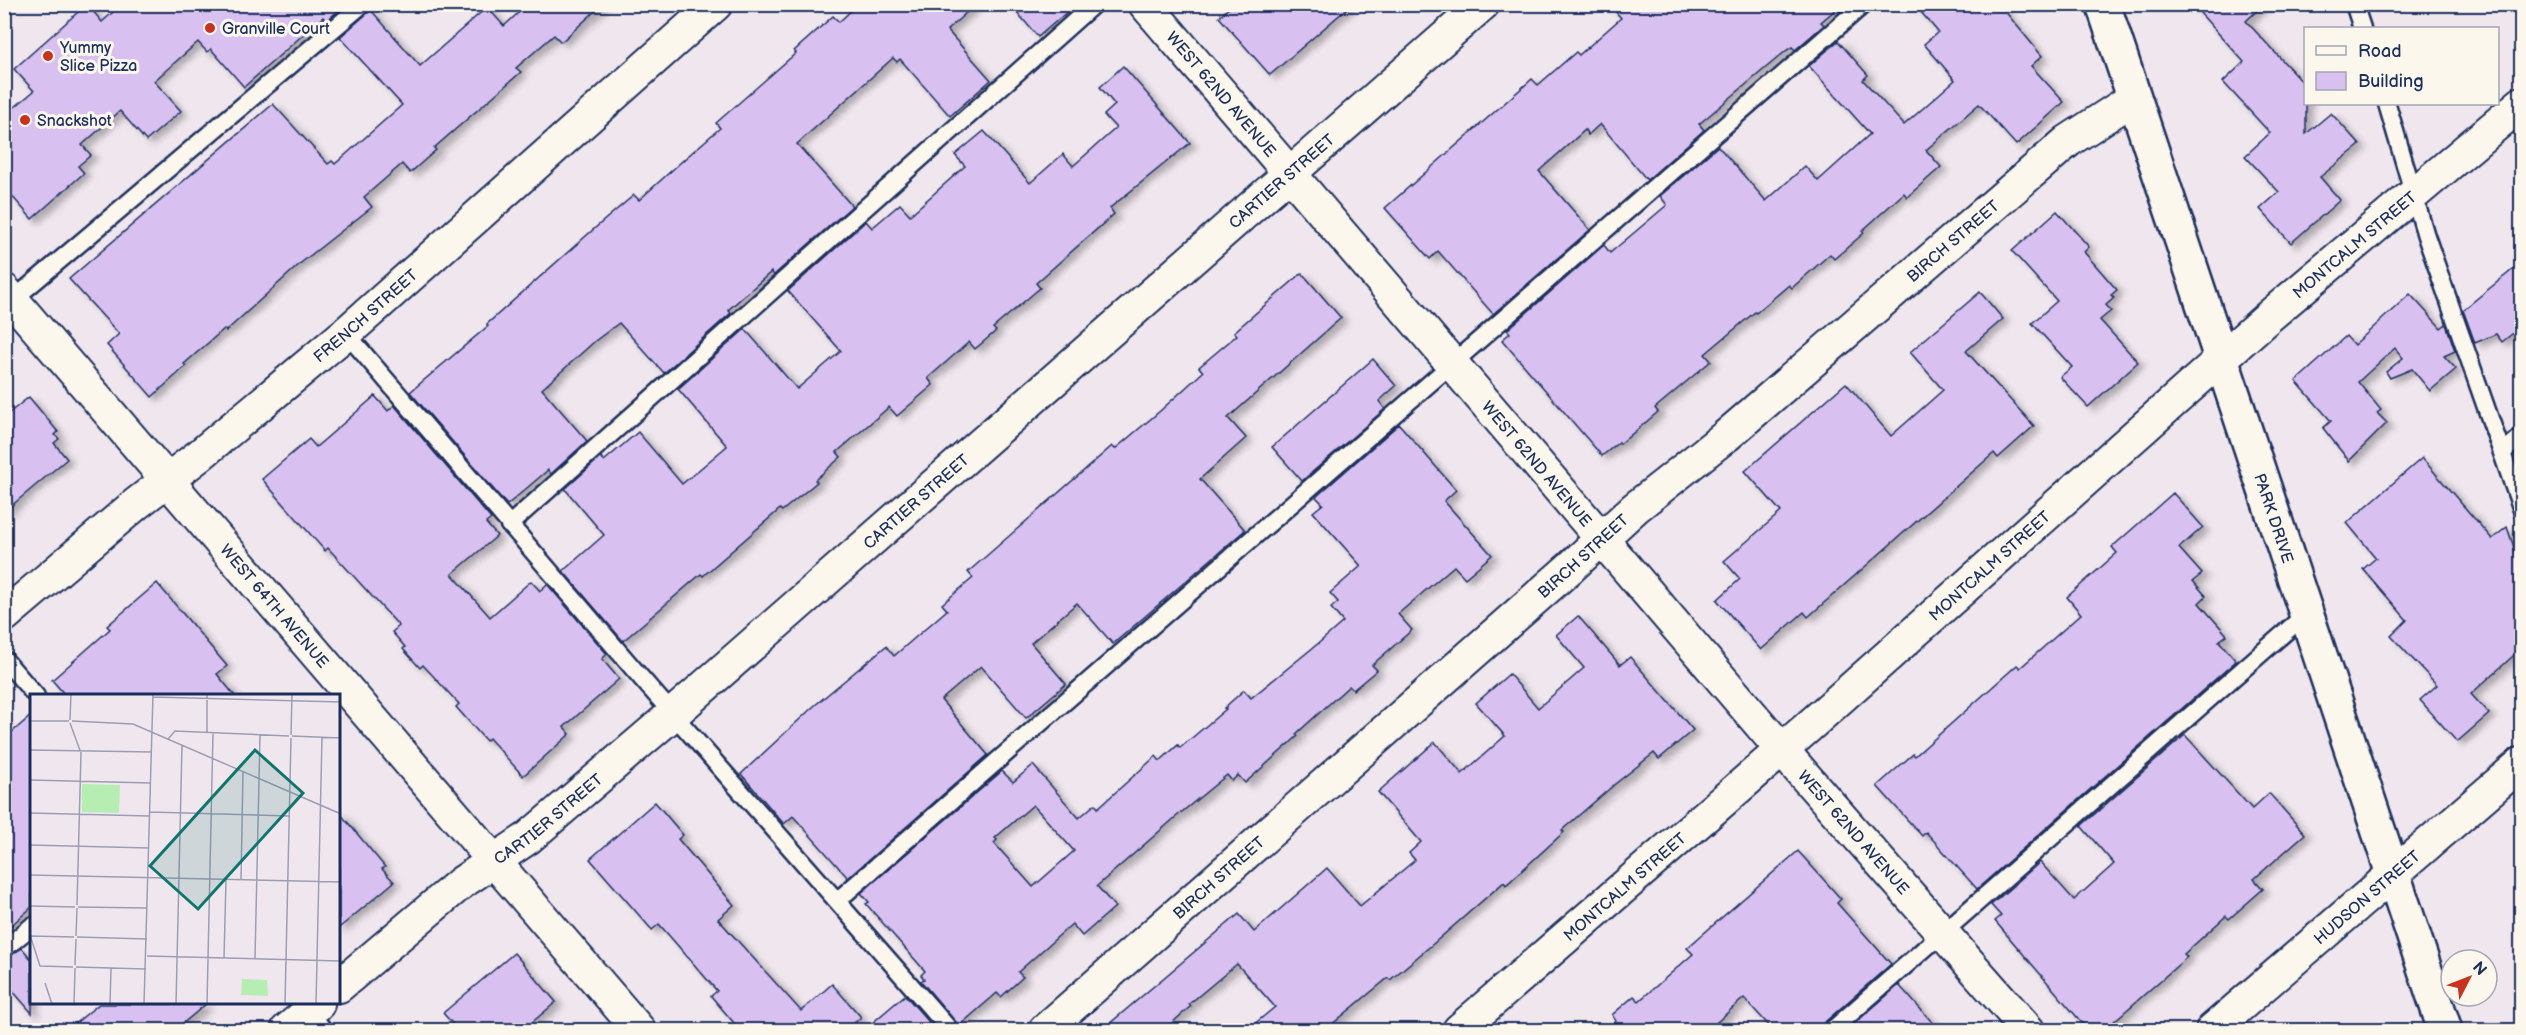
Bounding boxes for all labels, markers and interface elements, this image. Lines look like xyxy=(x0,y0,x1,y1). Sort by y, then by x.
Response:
place label: Granville Court xyxy=(222,20,330,39)
marker: Granville Court xyxy=(203,21,217,35)
legend xyxy=(2304,27,2499,105)
street label: WEST 62ND AVENUE xyxy=(1162,28,1279,161)
place label: Yummy Slice Pizza xyxy=(59,39,137,76)
text: Road xyxy=(2358,41,2402,62)
marker: Yummy Slice Pizza xyxy=(41,49,55,63)
text: Building xyxy=(2358,71,2424,92)
place label: Snackshot xyxy=(37,112,112,131)
marker: Snackshot xyxy=(18,113,32,127)
street label: CARTIER STREET xyxy=(1225,130,1339,233)
street label: MONTCALM STREET xyxy=(2289,188,2421,303)
street label: BIRCH STREET xyxy=(1904,197,2004,287)
street label: FRENCH STREET xyxy=(310,266,422,367)
street label: WEST 62ND AVENUE xyxy=(1477,398,1595,531)
street label: CARTIER STREET xyxy=(860,451,974,554)
street label: PARK DRIVE xyxy=(2249,471,2297,566)
street label: MONTCALM STREET xyxy=(1926,507,2055,626)
street label: BIRCH STREET xyxy=(1535,511,1633,603)
street label: WEST 64TH AVENUE xyxy=(215,541,332,672)
inset map xyxy=(30,694,340,1005)
street label: WEST 62ND AVENUE xyxy=(1793,767,1912,899)
street label: CARTIER STREET xyxy=(491,770,607,869)
street label: MONTCALM STREET xyxy=(1560,829,1691,946)
street label: BIRCH STREET xyxy=(1170,833,1269,924)
street label: HUDSON STREET xyxy=(2311,847,2425,949)
north arrow xyxy=(2439,948,2499,1008)
text: N xyxy=(2468,958,2490,980)

